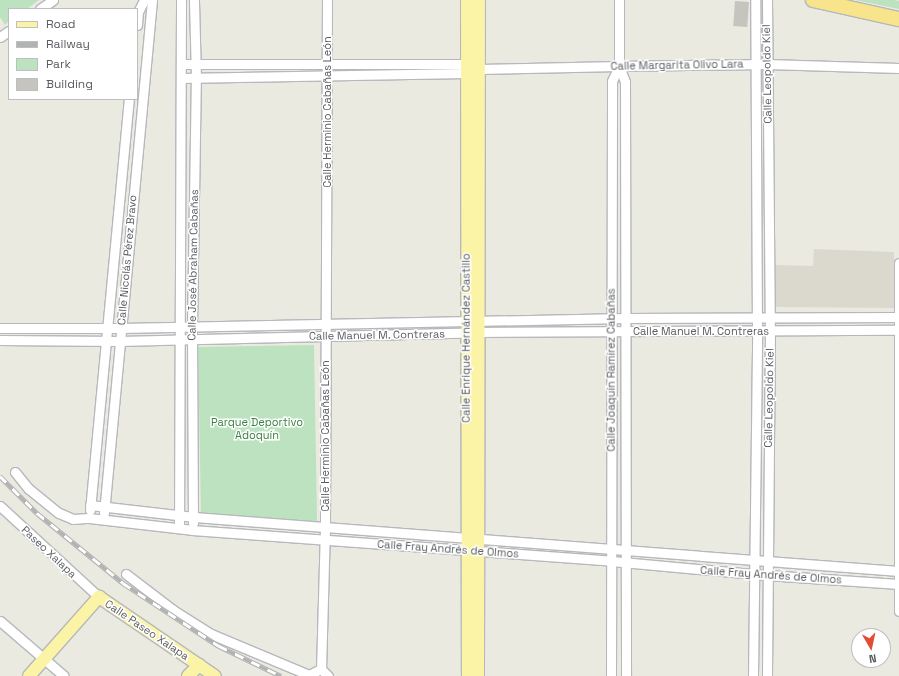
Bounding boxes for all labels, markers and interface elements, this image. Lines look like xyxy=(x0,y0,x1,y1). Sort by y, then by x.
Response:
legend xyxy=(8,8,138,100)
text: Road xyxy=(46,16,75,32)
street label: Calle Leopoldo Kiel xyxy=(760,24,774,124)
text: Railway xyxy=(46,36,90,52)
street label: Calle Herminio Cabañas León xyxy=(320,36,334,188)
text: Park xyxy=(46,56,71,72)
street label: Calle Margarita Olivo Lara xyxy=(610,57,744,73)
text: Building xyxy=(46,76,93,92)
street label: Calle José Abraham Cabañas xyxy=(185,189,201,341)
street label: Calle Nicolás Pérez Bravo xyxy=(115,194,139,326)
street label: Calle Enrique Hernández Castillo xyxy=(459,253,473,423)
street label: Calle Joaquín Ramírez Cabañas xyxy=(604,288,618,452)
street label: Calle Manuel M. Contreras xyxy=(633,324,769,338)
street label: Calle Manuel M. Contreras xyxy=(309,327,445,343)
street label: Calle Leopoldo Kiel xyxy=(762,348,776,448)
street label: Calle Herminio Cabañas León xyxy=(318,360,332,512)
park label: Parque Deportivo Adoquín xyxy=(211,416,303,442)
street label: Paseo Xalapa xyxy=(19,523,79,581)
street label: Calle Fray Andrés de Olmos xyxy=(377,537,519,561)
street label: Calle Fray Andrés de Olmos xyxy=(700,563,842,587)
street label: Calle Paseo Xalapa xyxy=(102,597,192,663)
north arrow xyxy=(851,628,891,668)
text: N xyxy=(868,651,877,666)

